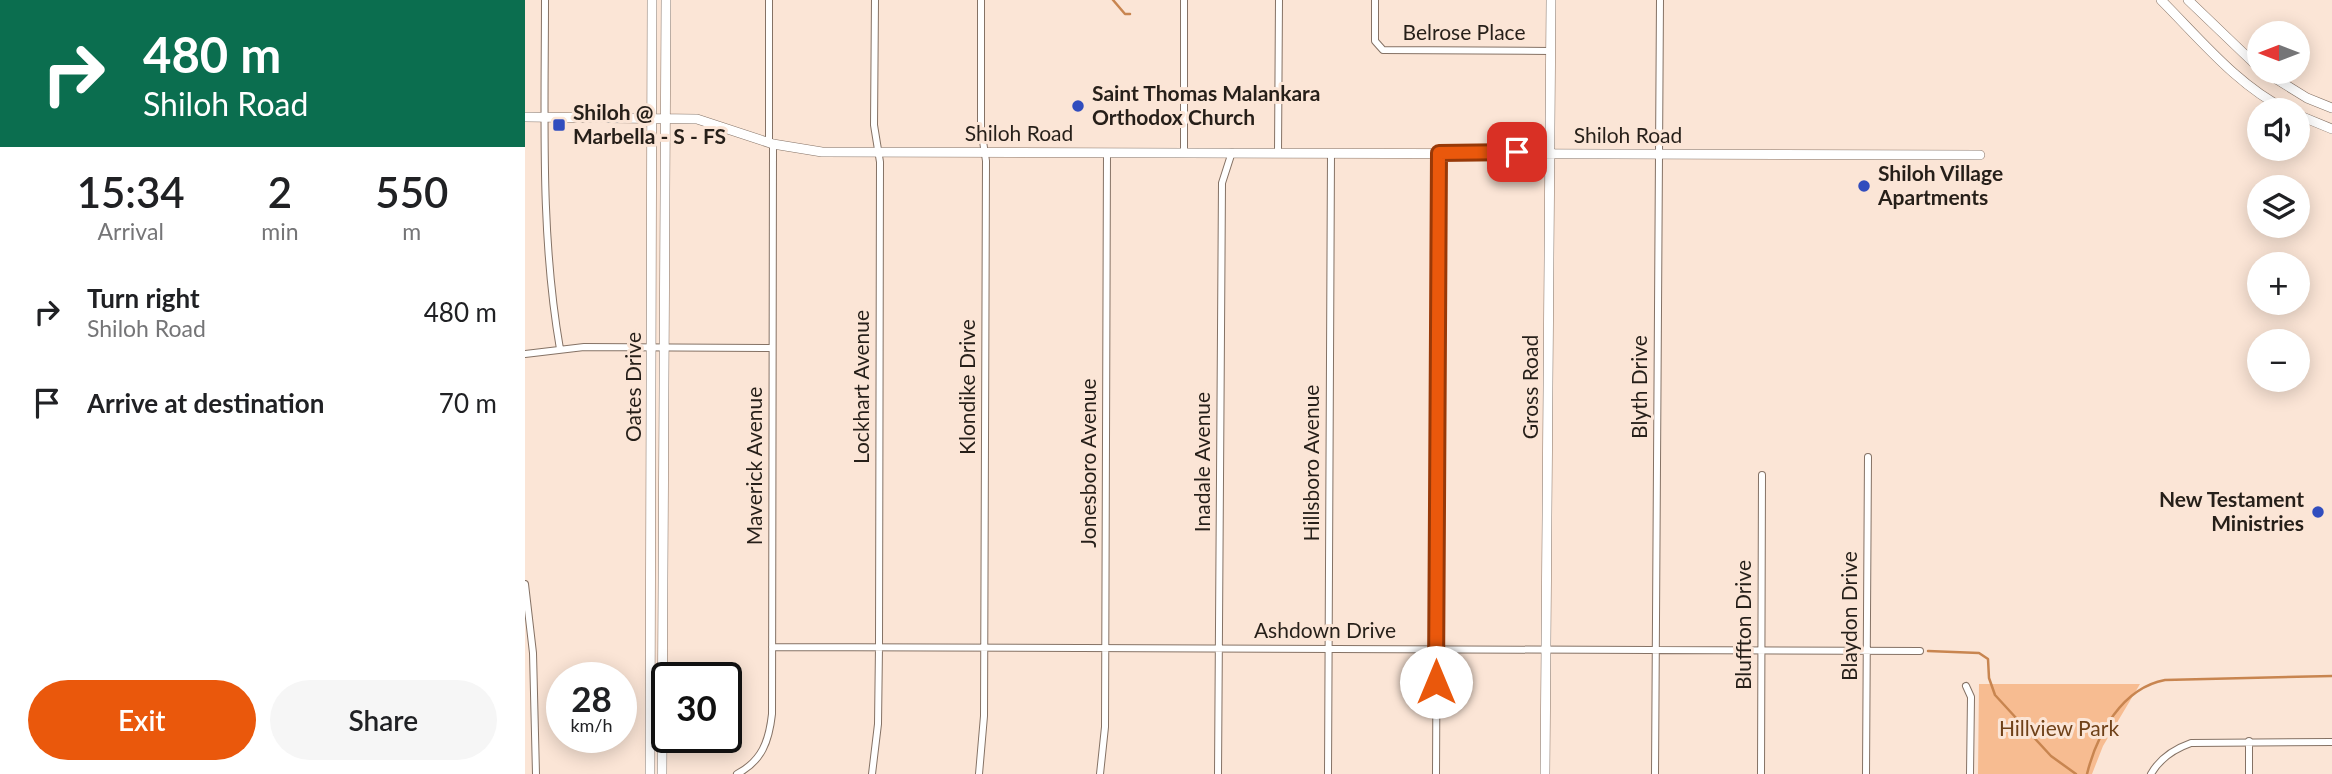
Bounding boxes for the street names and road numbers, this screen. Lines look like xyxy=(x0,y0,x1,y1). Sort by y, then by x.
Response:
street label: Belrose Place xyxy=(1402,19,1526,44)
street label: Shiloh Road xyxy=(965,120,1073,145)
street label: Shiloh Road xyxy=(1574,122,1682,147)
street label: Lockhart Avenue xyxy=(848,310,873,464)
street label: Klondike Drive xyxy=(954,319,979,455)
street label: Oates Drive xyxy=(620,332,645,442)
street label: Gross Road xyxy=(1517,335,1542,439)
street label: Blyth Drive xyxy=(1626,335,1651,439)
street label: Jonesboro Avenue xyxy=(1075,378,1100,548)
street label: Hillsboro Avenue xyxy=(1298,385,1323,541)
street label: Maverick Avenue xyxy=(741,387,766,545)
street label: Inadale Avenue xyxy=(1189,392,1214,532)
street label: Blaydon Drive xyxy=(1836,551,1861,681)
street label: Bluffton Drive xyxy=(1730,560,1755,690)
street label: Ashdown Drive xyxy=(1254,617,1396,642)

